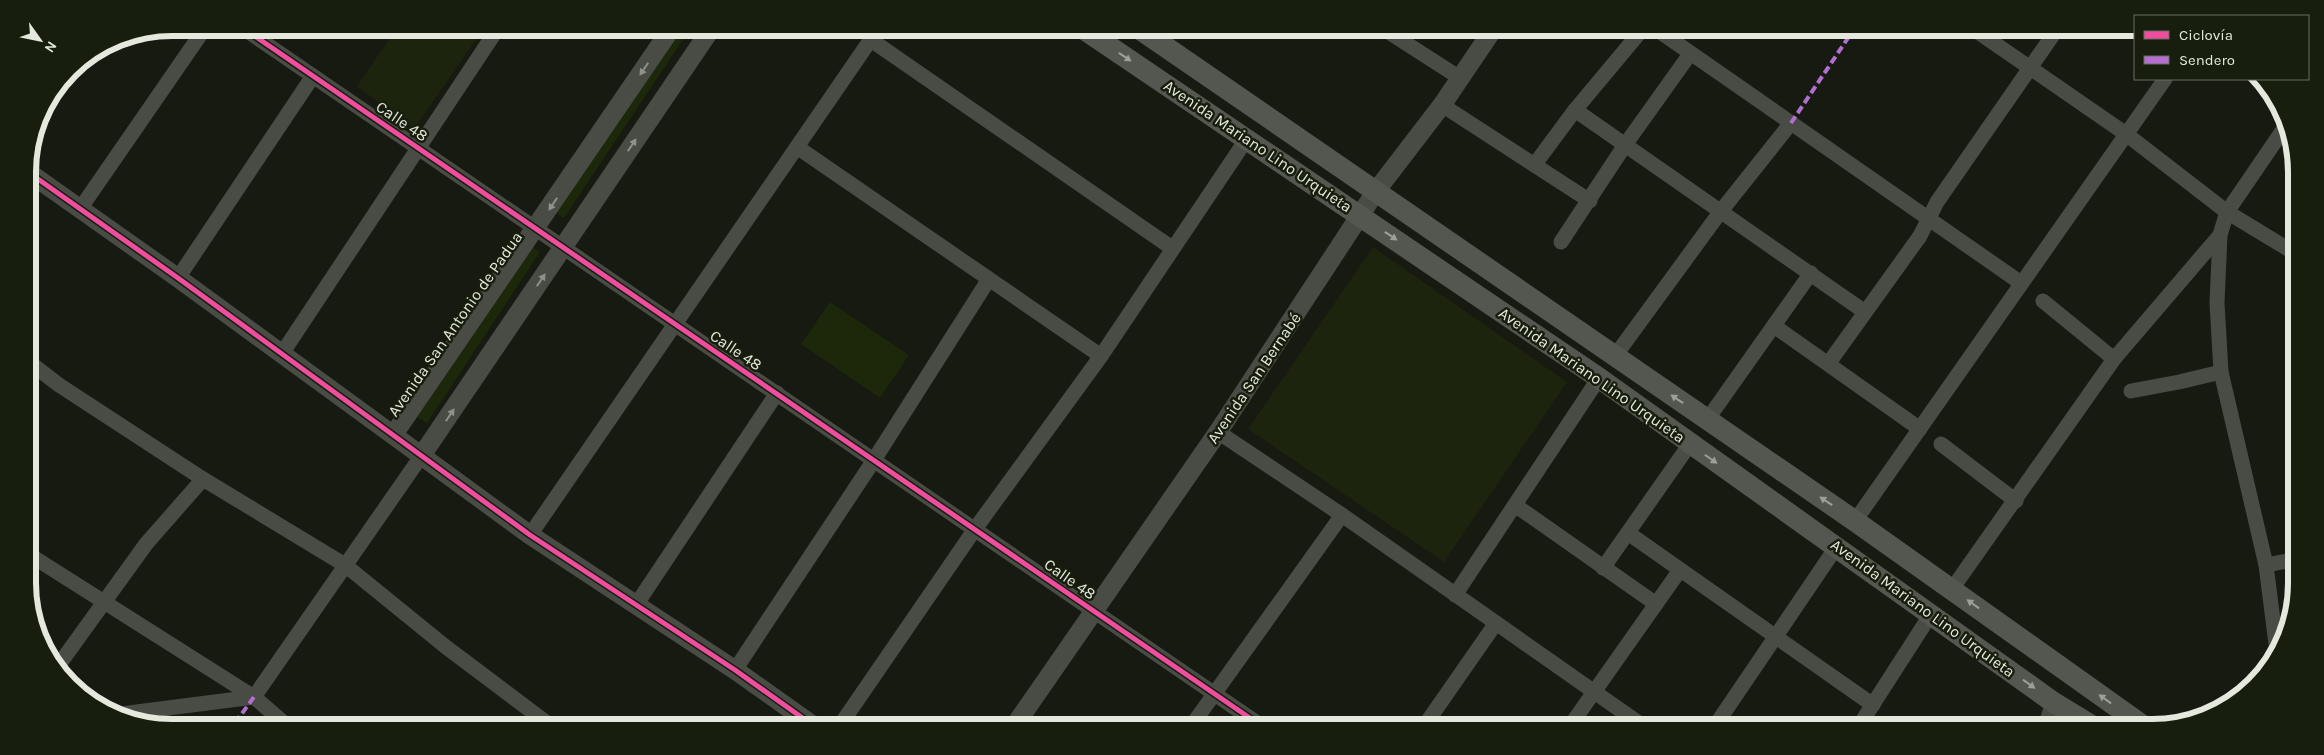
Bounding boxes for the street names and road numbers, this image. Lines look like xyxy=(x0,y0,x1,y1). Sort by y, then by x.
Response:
street label: Avenida Mariano Lino Urquieta xyxy=(1160,76,1356,216)
street label: Calle 48 xyxy=(372,97,432,145)
street label: Avenida San Antonio de Padua xyxy=(384,228,526,420)
street label: Avenida Mariano Lino Urquieta xyxy=(1495,303,1689,447)
street label: Avenida San Bernabé xyxy=(1203,309,1305,447)
street label: Calle 48 xyxy=(706,326,766,374)
street label: Avenida Mariano Lino Urquieta xyxy=(1827,535,2019,681)
street label: Calle 48 xyxy=(1041,554,1099,604)

